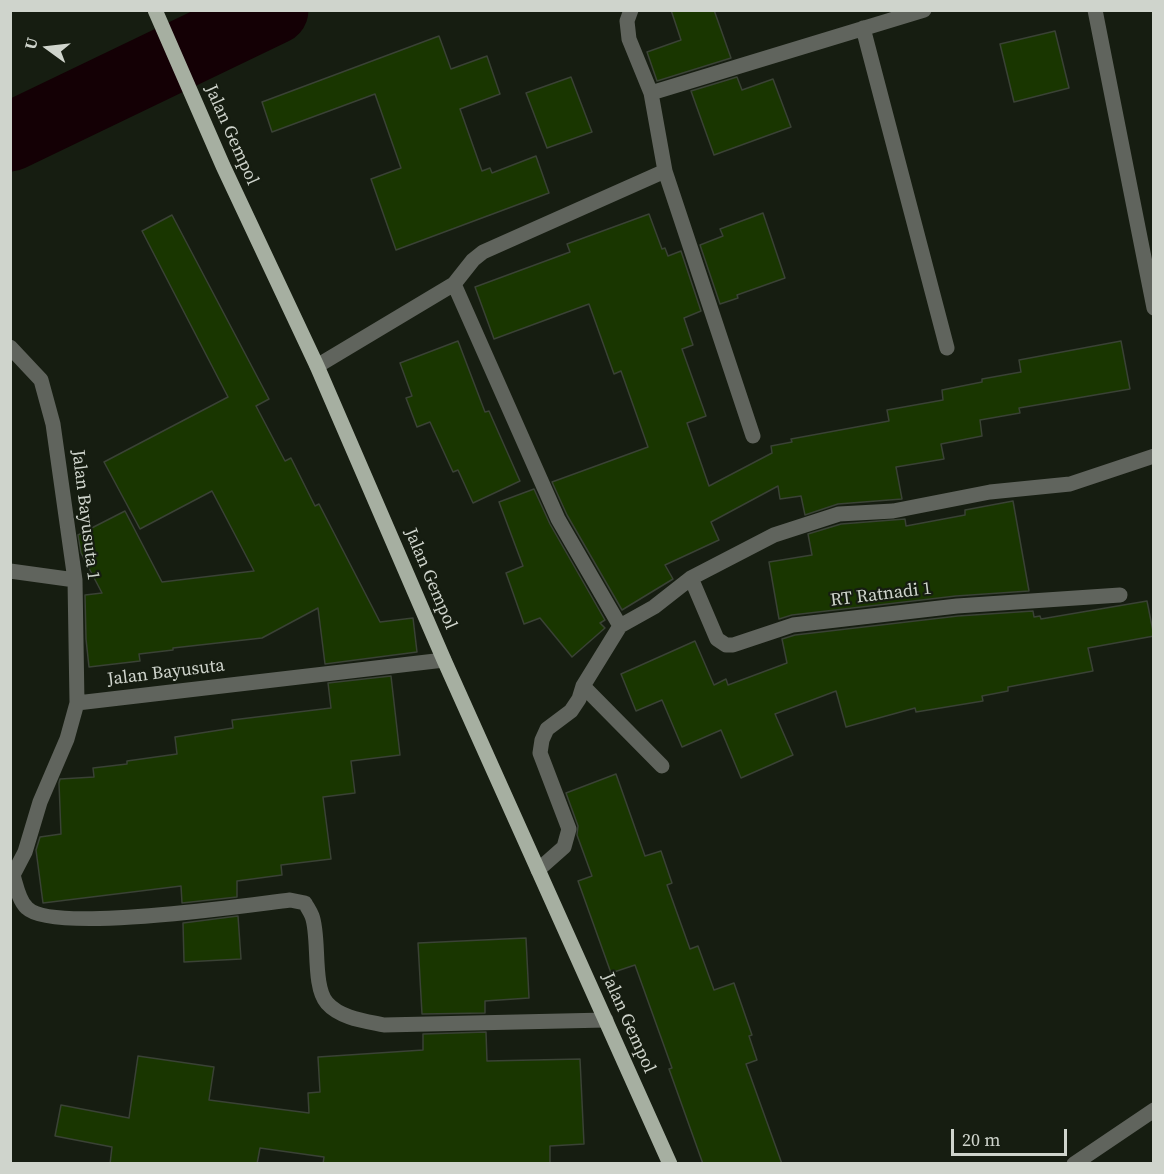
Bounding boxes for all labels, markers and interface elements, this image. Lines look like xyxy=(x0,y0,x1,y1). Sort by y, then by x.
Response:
north arrow xyxy=(18,18,78,78)
text: U xyxy=(18,35,43,52)
street label: Jalan Gempol xyxy=(199,81,263,189)
street label: Jalan Bayusuta 1 xyxy=(66,449,104,581)
street label: Jalan Gempol xyxy=(399,525,461,633)
street label: RT Ratnadi 1 xyxy=(829,578,933,612)
street label: Jalan Bayusuta xyxy=(106,655,226,691)
street label: Jalan Gempol xyxy=(596,969,660,1077)
scale bar xyxy=(954,1117,1070,1155)
text: 20 m xyxy=(962,1127,1000,1152)

